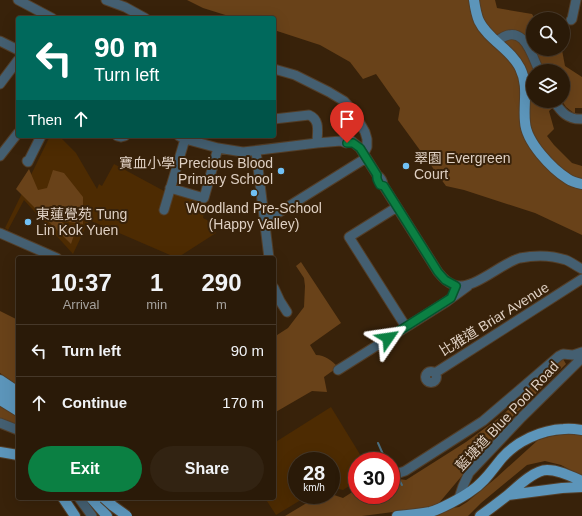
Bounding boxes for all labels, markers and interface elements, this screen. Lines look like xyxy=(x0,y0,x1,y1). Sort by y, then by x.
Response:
map controls xyxy=(526,12,570,108)
button: search xyxy=(526,12,570,56)
icon: left xyxy=(28,32,80,84)
text: 90 m xyxy=(94,32,158,63)
button: layers xyxy=(526,64,570,108)
text: Turn left xyxy=(94,65,159,85)
pin xyxy=(330,102,364,143)
icon: ahead xyxy=(70,108,92,130)
icon: arrive xyxy=(336,108,358,130)
text: Then xyxy=(28,111,62,128)
place label: 翠園 Evergreen Court xyxy=(414,150,510,182)
place label: 寶血小學 Precious Blood Primary School xyxy=(119,155,273,187)
marker: 翠園 Evergreen Court xyxy=(401,161,411,171)
marker: 寶血小學 Precious Blood Primary School xyxy=(276,166,286,176)
marker: Woodland Pre-School (Happy Valley) xyxy=(249,188,259,198)
place label: Woodland Pre-School (Happy Valley) xyxy=(186,200,322,232)
place label: 東蓮覺苑 Tung Lin Kok Yuen xyxy=(36,206,127,238)
marker: 東蓮覺苑 Tung Lin Kok Yuen xyxy=(23,217,33,227)
text: 10:37 xyxy=(50,269,112,296)
text: 1 xyxy=(150,269,163,296)
text: 290 xyxy=(202,269,242,296)
street label: 比雅道 Briar Avenue xyxy=(436,279,552,359)
text: Arrival xyxy=(63,297,100,312)
text: min xyxy=(146,297,167,312)
text: m xyxy=(216,297,227,312)
position arrow xyxy=(367,317,409,359)
icon: left xyxy=(28,340,50,362)
text: Turn left xyxy=(62,342,121,359)
text: 90 m xyxy=(231,342,264,359)
street label: 藍塘道 Blue Pool Road xyxy=(452,358,562,474)
icon: ahead xyxy=(28,392,50,414)
text: Continue xyxy=(62,394,127,411)
text: 170 m xyxy=(222,394,264,411)
button: Exit xyxy=(28,446,142,492)
button: Share xyxy=(150,446,264,492)
speed limit sign: 30 xyxy=(348,452,400,504)
text: 28 xyxy=(303,462,325,484)
text: km/h xyxy=(303,482,325,493)

